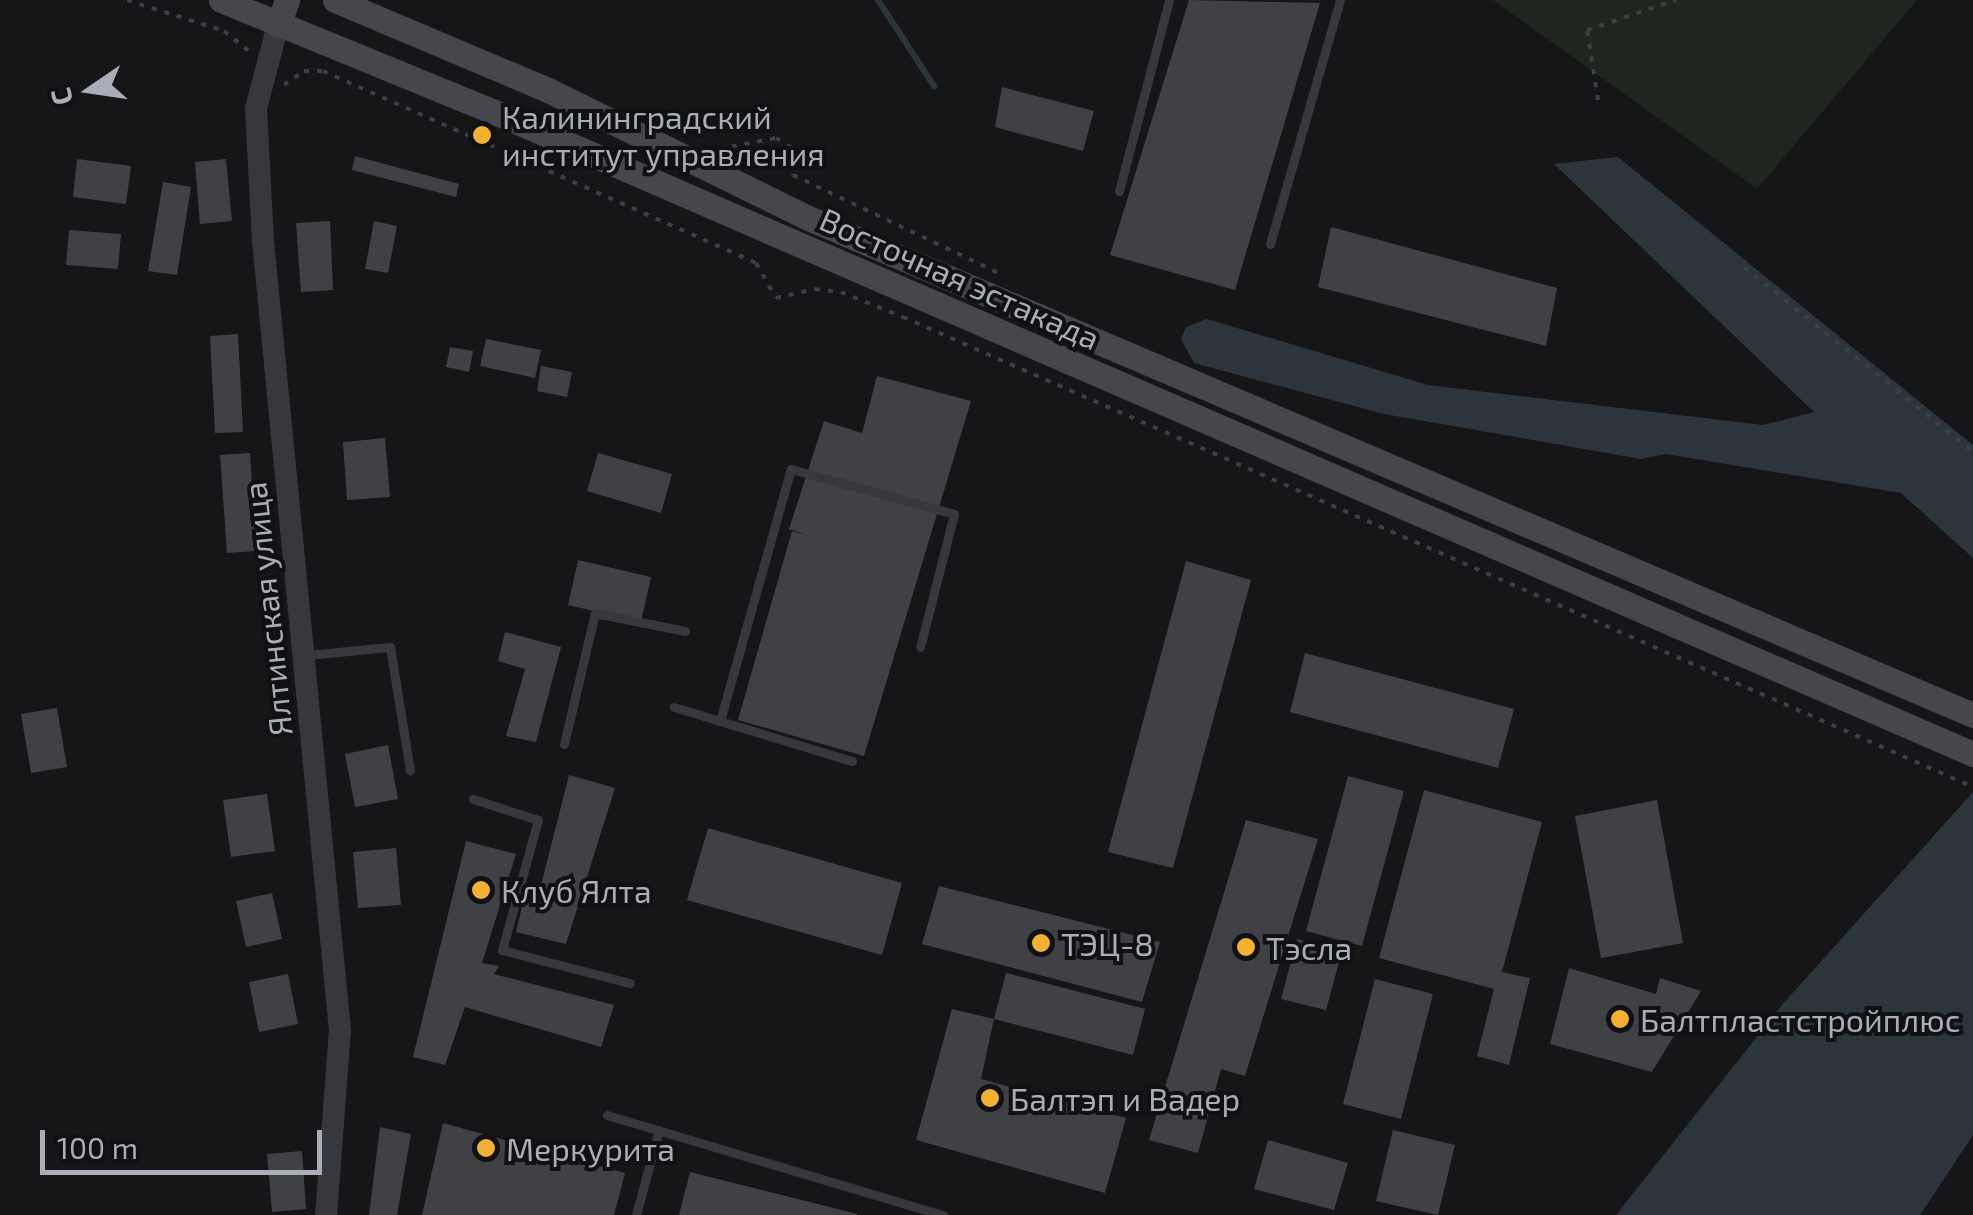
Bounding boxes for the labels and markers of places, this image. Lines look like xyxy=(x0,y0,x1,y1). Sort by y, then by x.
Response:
place label: Калининградский институт управления xyxy=(502,98,825,173)
marker: Калининградский институт управления xyxy=(471,124,493,146)
place label: Клуб Ялта xyxy=(501,871,652,909)
marker: Клуб Ялта xyxy=(470,879,492,901)
place label: ТЭЦ-8 xyxy=(1061,924,1154,962)
place label: Тэсла xyxy=(1266,928,1352,966)
marker: ТЭЦ-8 xyxy=(1030,932,1052,954)
marker: Тэсла xyxy=(1235,936,1257,958)
place label: Балтпластстройплюс xyxy=(1640,1000,1960,1038)
marker: Балтпластстройплюс xyxy=(1609,1008,1631,1030)
place label: Балтэп и Вадер xyxy=(1010,1079,1240,1117)
marker: Балтэп и Вадер xyxy=(979,1087,1001,1109)
place label: Меркурита xyxy=(506,1129,675,1167)
marker: Меркурита xyxy=(475,1137,497,1159)

